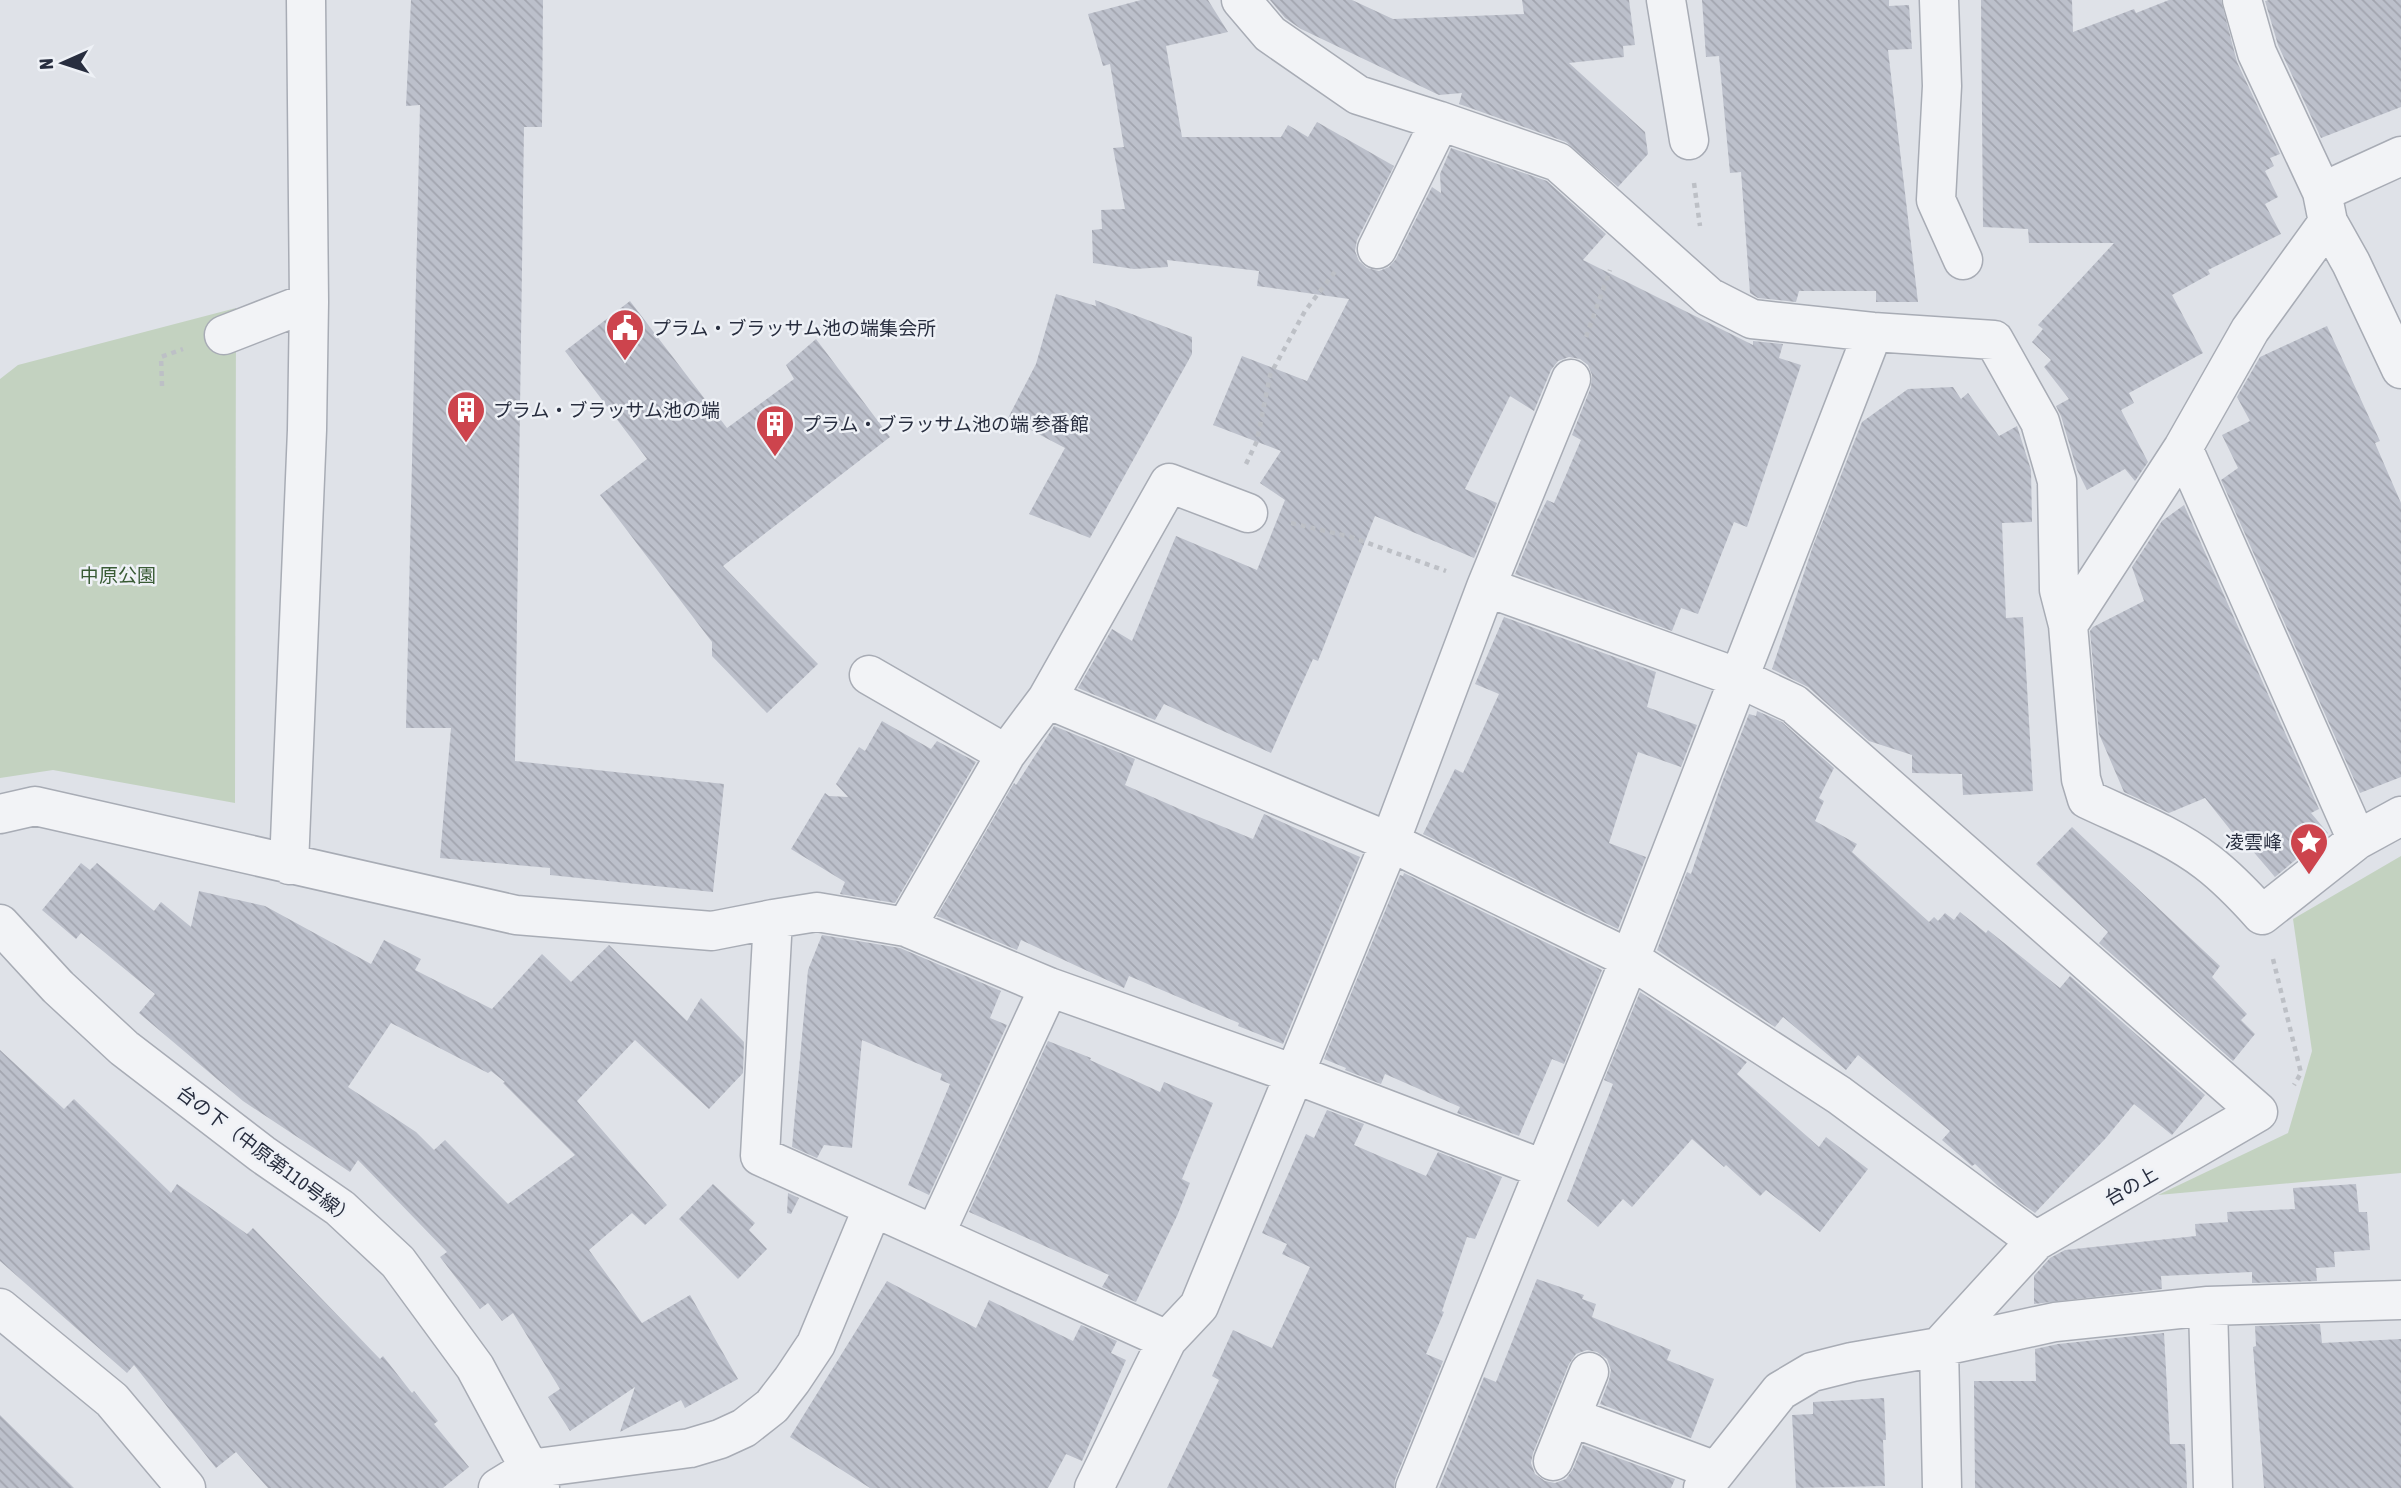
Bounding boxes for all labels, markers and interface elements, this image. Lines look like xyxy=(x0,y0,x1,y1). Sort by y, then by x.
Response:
north arrow xyxy=(28,28,98,98)
text: N xyxy=(35,58,57,70)
public building icon: プラム・ブラッサム池の端集会所 xyxy=(604,307,646,362)
place label: プラム・ブラッサム池の端集会所 xyxy=(652,317,936,339)
building icon: プラム・ブラッサム池の端 xyxy=(445,389,487,444)
place label: プラム・ブラッサム池の端 xyxy=(493,399,720,421)
building icon: プラム・ブラッサム池の端 参番館 xyxy=(754,403,796,458)
place label: プラム・ブラッサム池の端 参番館 xyxy=(802,413,1089,435)
park label: 中原公園 xyxy=(80,564,156,586)
place icon: 凌雲峰 xyxy=(2288,821,2330,876)
place label: 凌雲峰 xyxy=(2225,831,2282,853)
street label: 台の下（中原第110号線） xyxy=(173,1081,359,1229)
street label: 台の上 xyxy=(2101,1162,2161,1210)

